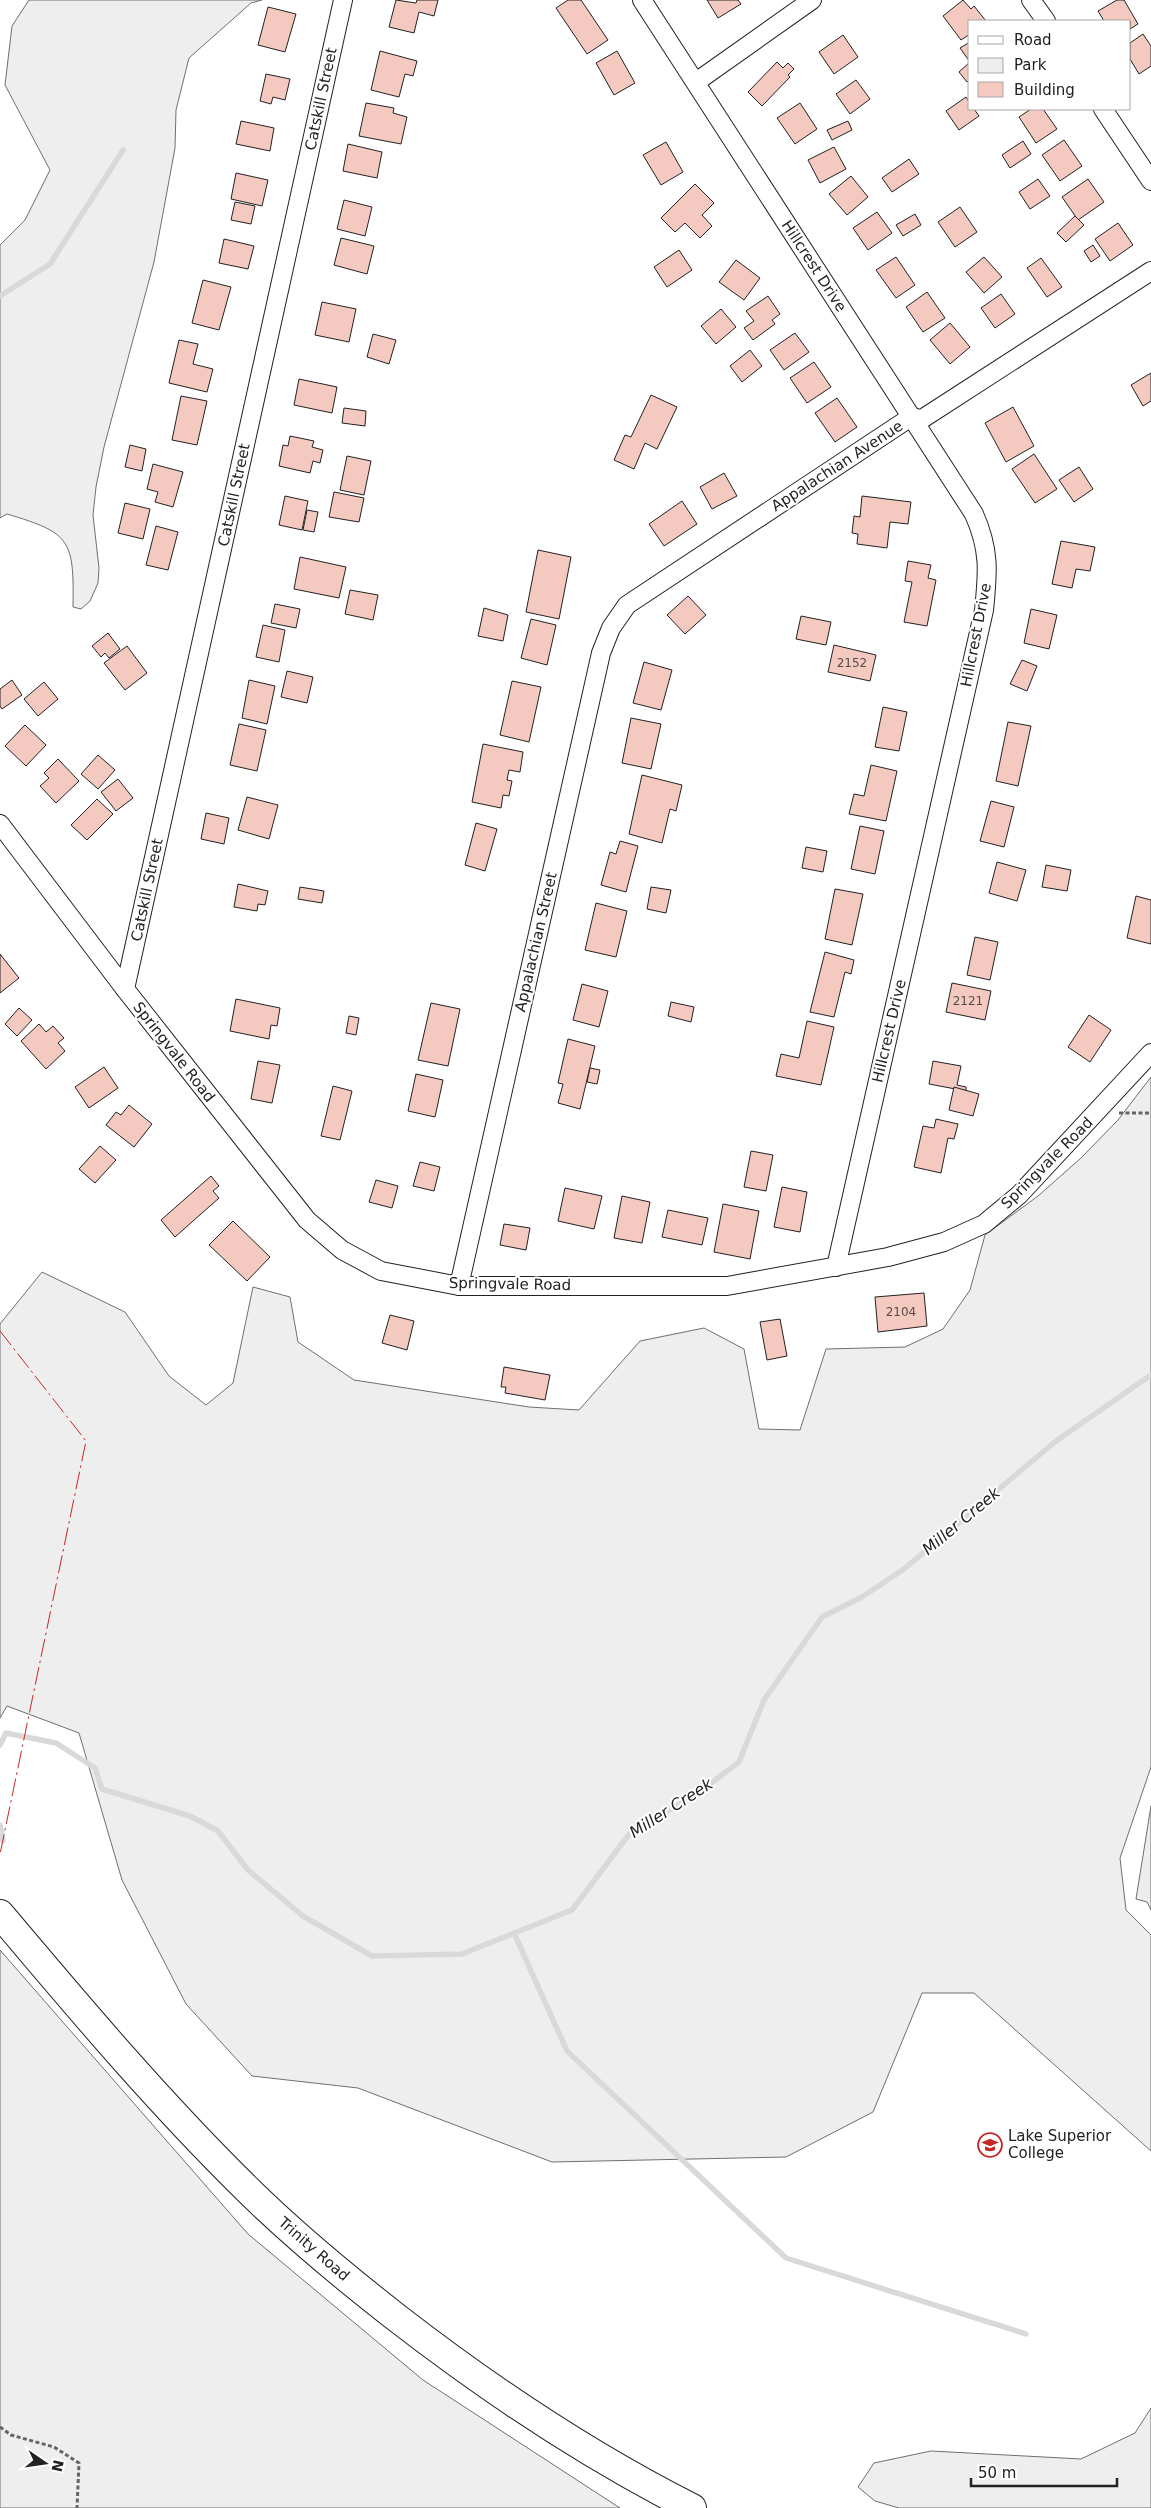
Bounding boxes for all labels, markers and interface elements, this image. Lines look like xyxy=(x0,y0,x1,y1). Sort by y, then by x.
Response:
legend xyxy=(968,20,1131,110)
text: Road xyxy=(1014,31,1052,49)
street label: Catskill Street xyxy=(301,46,341,152)
text: Park xyxy=(1014,56,1047,74)
text: Building xyxy=(1014,81,1075,99)
street label: Hillcrest Drive xyxy=(778,217,850,315)
street label: Appalachian Avenue xyxy=(768,417,906,515)
street label: Catskill Street xyxy=(214,442,254,548)
street label: Hillcrest Drive xyxy=(957,581,995,689)
house number: 2152 xyxy=(837,656,867,670)
street label: Catskill Street xyxy=(127,837,167,943)
street label: Appalachian Street xyxy=(511,870,561,1014)
street label: Hillcrest Drive xyxy=(868,978,910,1084)
house number: 2121 xyxy=(953,994,983,1008)
street label: Springvale Road xyxy=(129,998,219,1106)
street label: Springvale Road xyxy=(997,1113,1097,1213)
street label: Springvale Road xyxy=(449,1274,571,1294)
house number: 2104 xyxy=(886,1305,916,1319)
water label: Miller Creek xyxy=(918,1483,1004,1559)
water label: Miller Creek xyxy=(626,1774,717,1842)
place label: Lake Superior College xyxy=(1008,2127,1112,2162)
school or university icon: Lake Superior College xyxy=(977,2132,1003,2158)
street label: Trinity Road xyxy=(274,2213,353,2285)
north arrow xyxy=(20,2438,70,2488)
scale bar xyxy=(971,2456,1117,2488)
text: N xyxy=(49,2458,67,2473)
text: 50 m xyxy=(978,2464,1016,2482)

